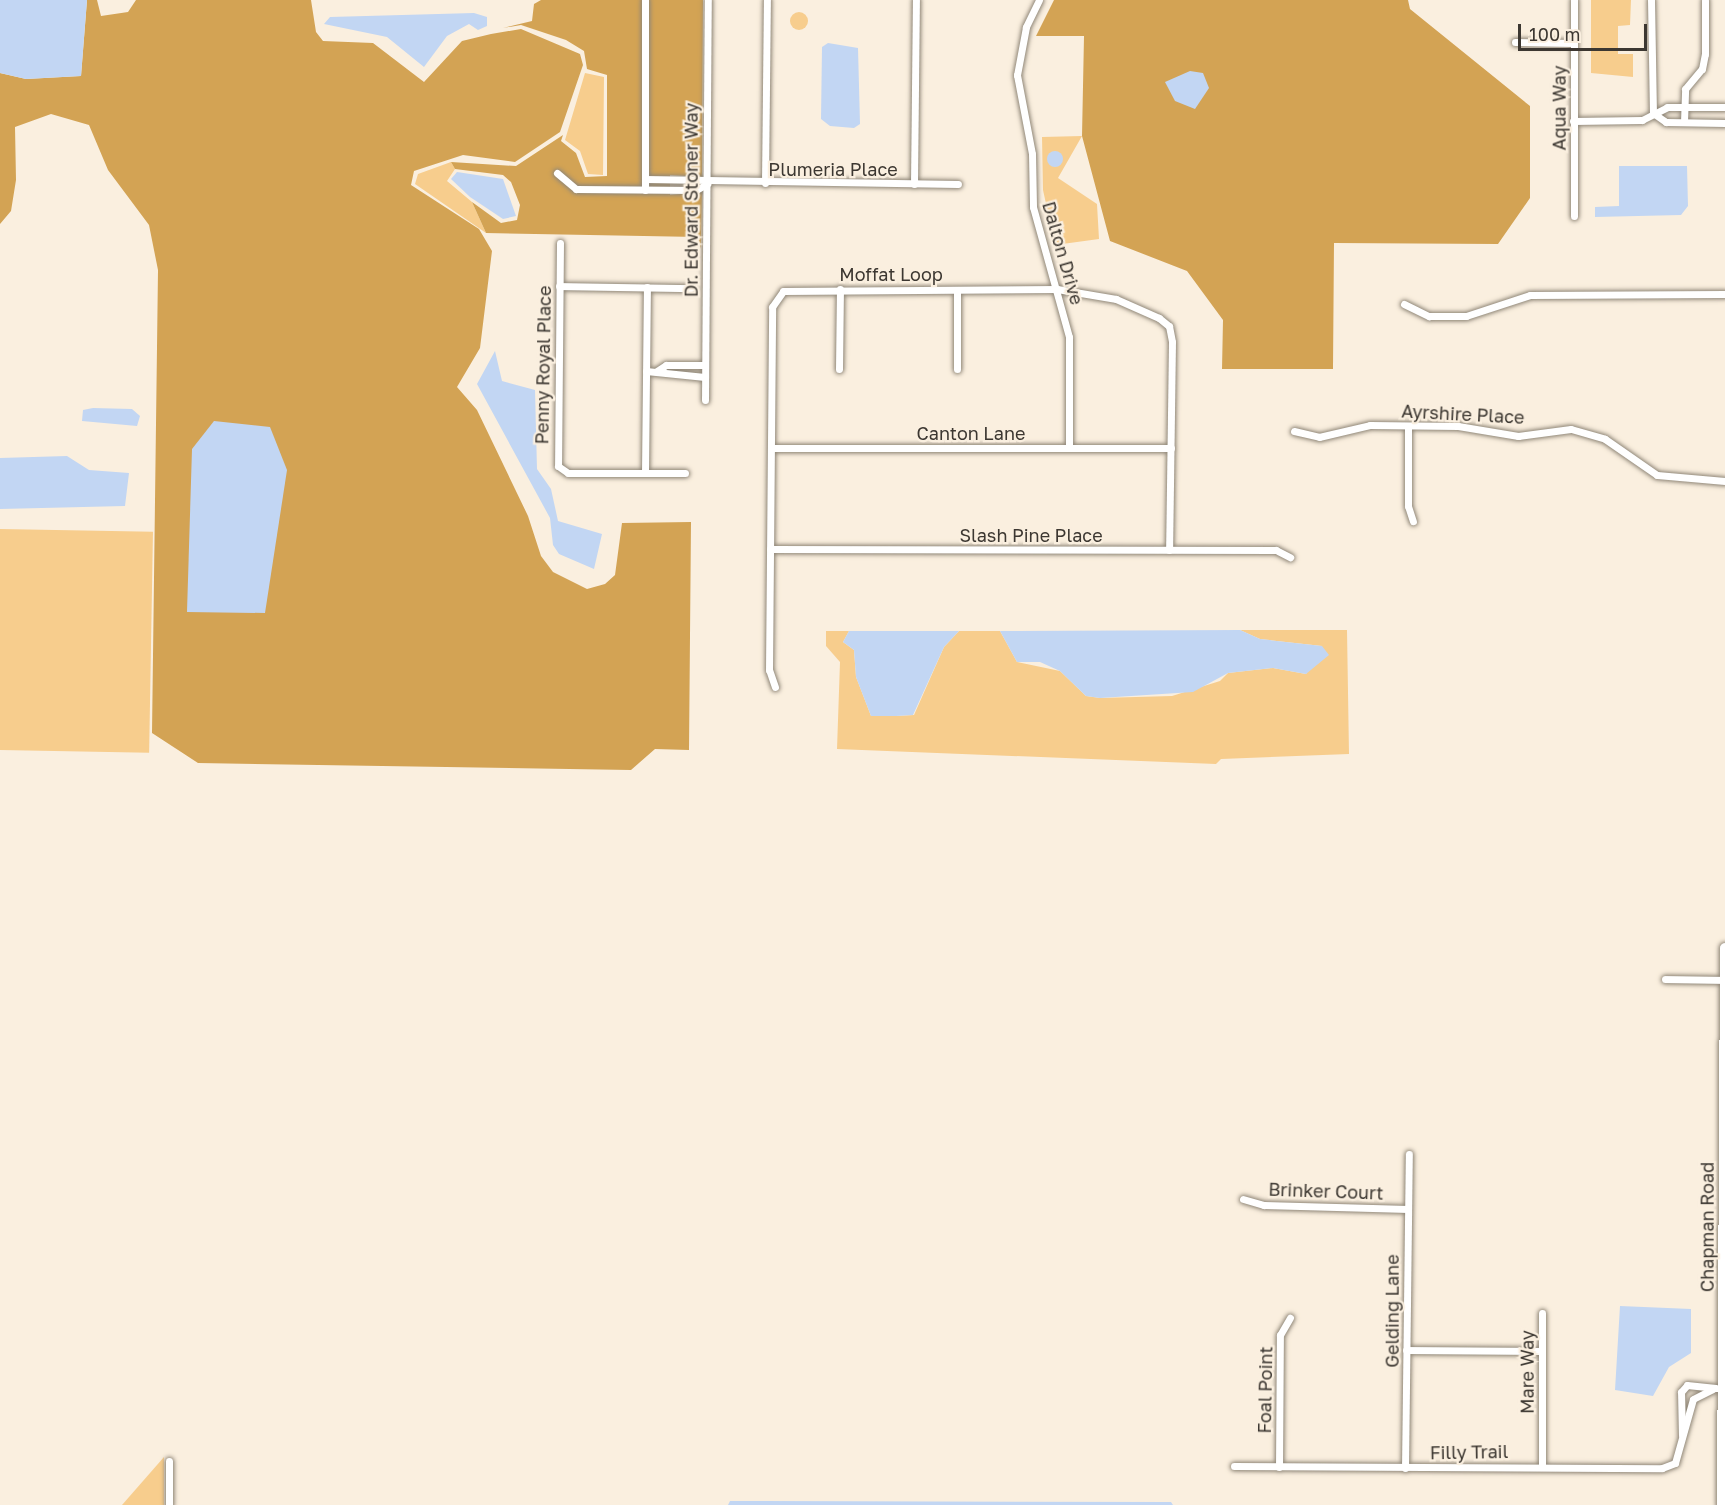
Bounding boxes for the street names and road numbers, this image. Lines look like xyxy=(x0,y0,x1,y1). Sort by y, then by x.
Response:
street label: Aqua Way xyxy=(1548,66,1570,150)
street label: Dr. Edward Stoner Way xyxy=(680,103,702,297)
street label: Plumeria Place xyxy=(768,158,898,180)
street label: Dalton Drive xyxy=(1038,199,1088,307)
street label: Moffat Loop xyxy=(839,263,943,285)
street label: Penny Royal Place xyxy=(531,285,555,445)
street label: Ayrshire Place xyxy=(1401,400,1525,428)
street label: Canton Lane xyxy=(917,422,1025,444)
street label: Slash Pine Place xyxy=(959,524,1103,546)
street label: Chapman Road xyxy=(1696,1162,1718,1292)
street label: Brinker Court xyxy=(1268,1178,1384,1204)
street label: Gelding Lane xyxy=(1381,1254,1403,1368)
street label: Mare Way xyxy=(1516,1330,1538,1414)
street label: Foal Point xyxy=(1253,1346,1277,1434)
street label: Filly Trail xyxy=(1430,1441,1508,1463)

